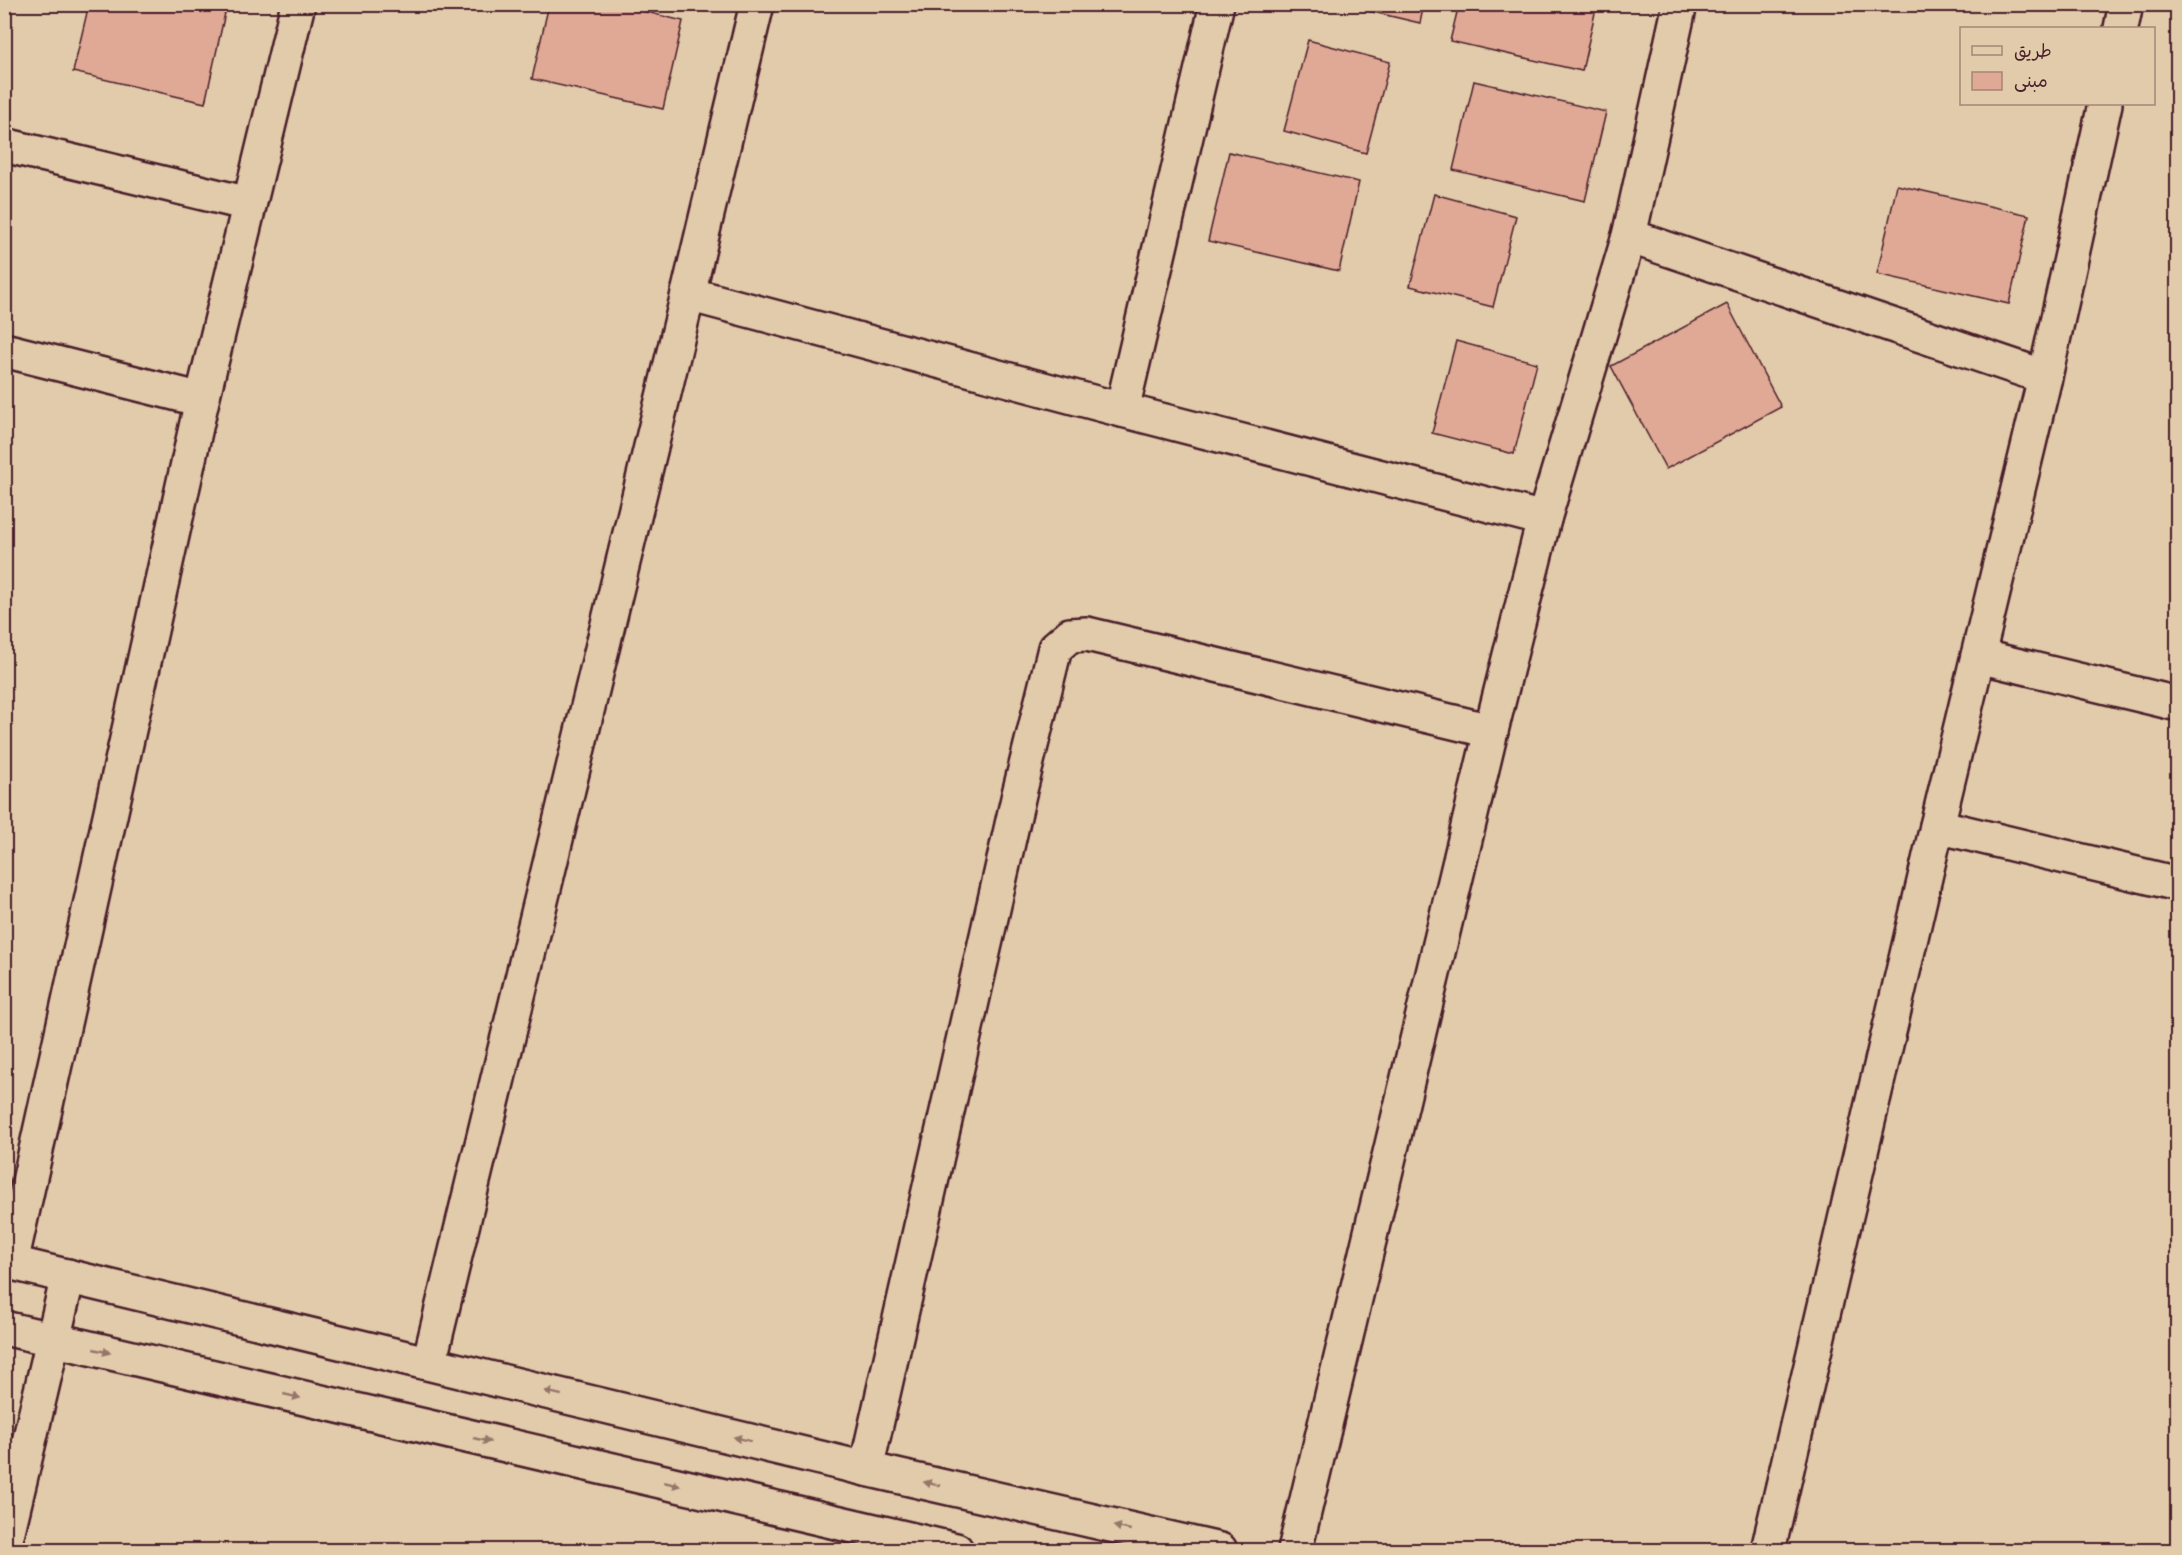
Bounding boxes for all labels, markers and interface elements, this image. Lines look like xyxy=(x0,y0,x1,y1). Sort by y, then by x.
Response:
legend xyxy=(1960,27,2155,105)
text: طريق xyxy=(2014,36,2052,63)
text: مبنى xyxy=(2014,66,2048,93)
one-way arrow xyxy=(93,1347,111,1357)
one-way arrow xyxy=(544,1387,562,1397)
one-way arrow xyxy=(283,1391,301,1401)
one-way arrow xyxy=(733,1433,751,1443)
one-way arrow xyxy=(473,1436,492,1445)
one-way arrow xyxy=(922,1479,941,1488)
one-way arrow xyxy=(663,1480,681,1490)
one-way arrow xyxy=(1113,1522,1131,1532)

